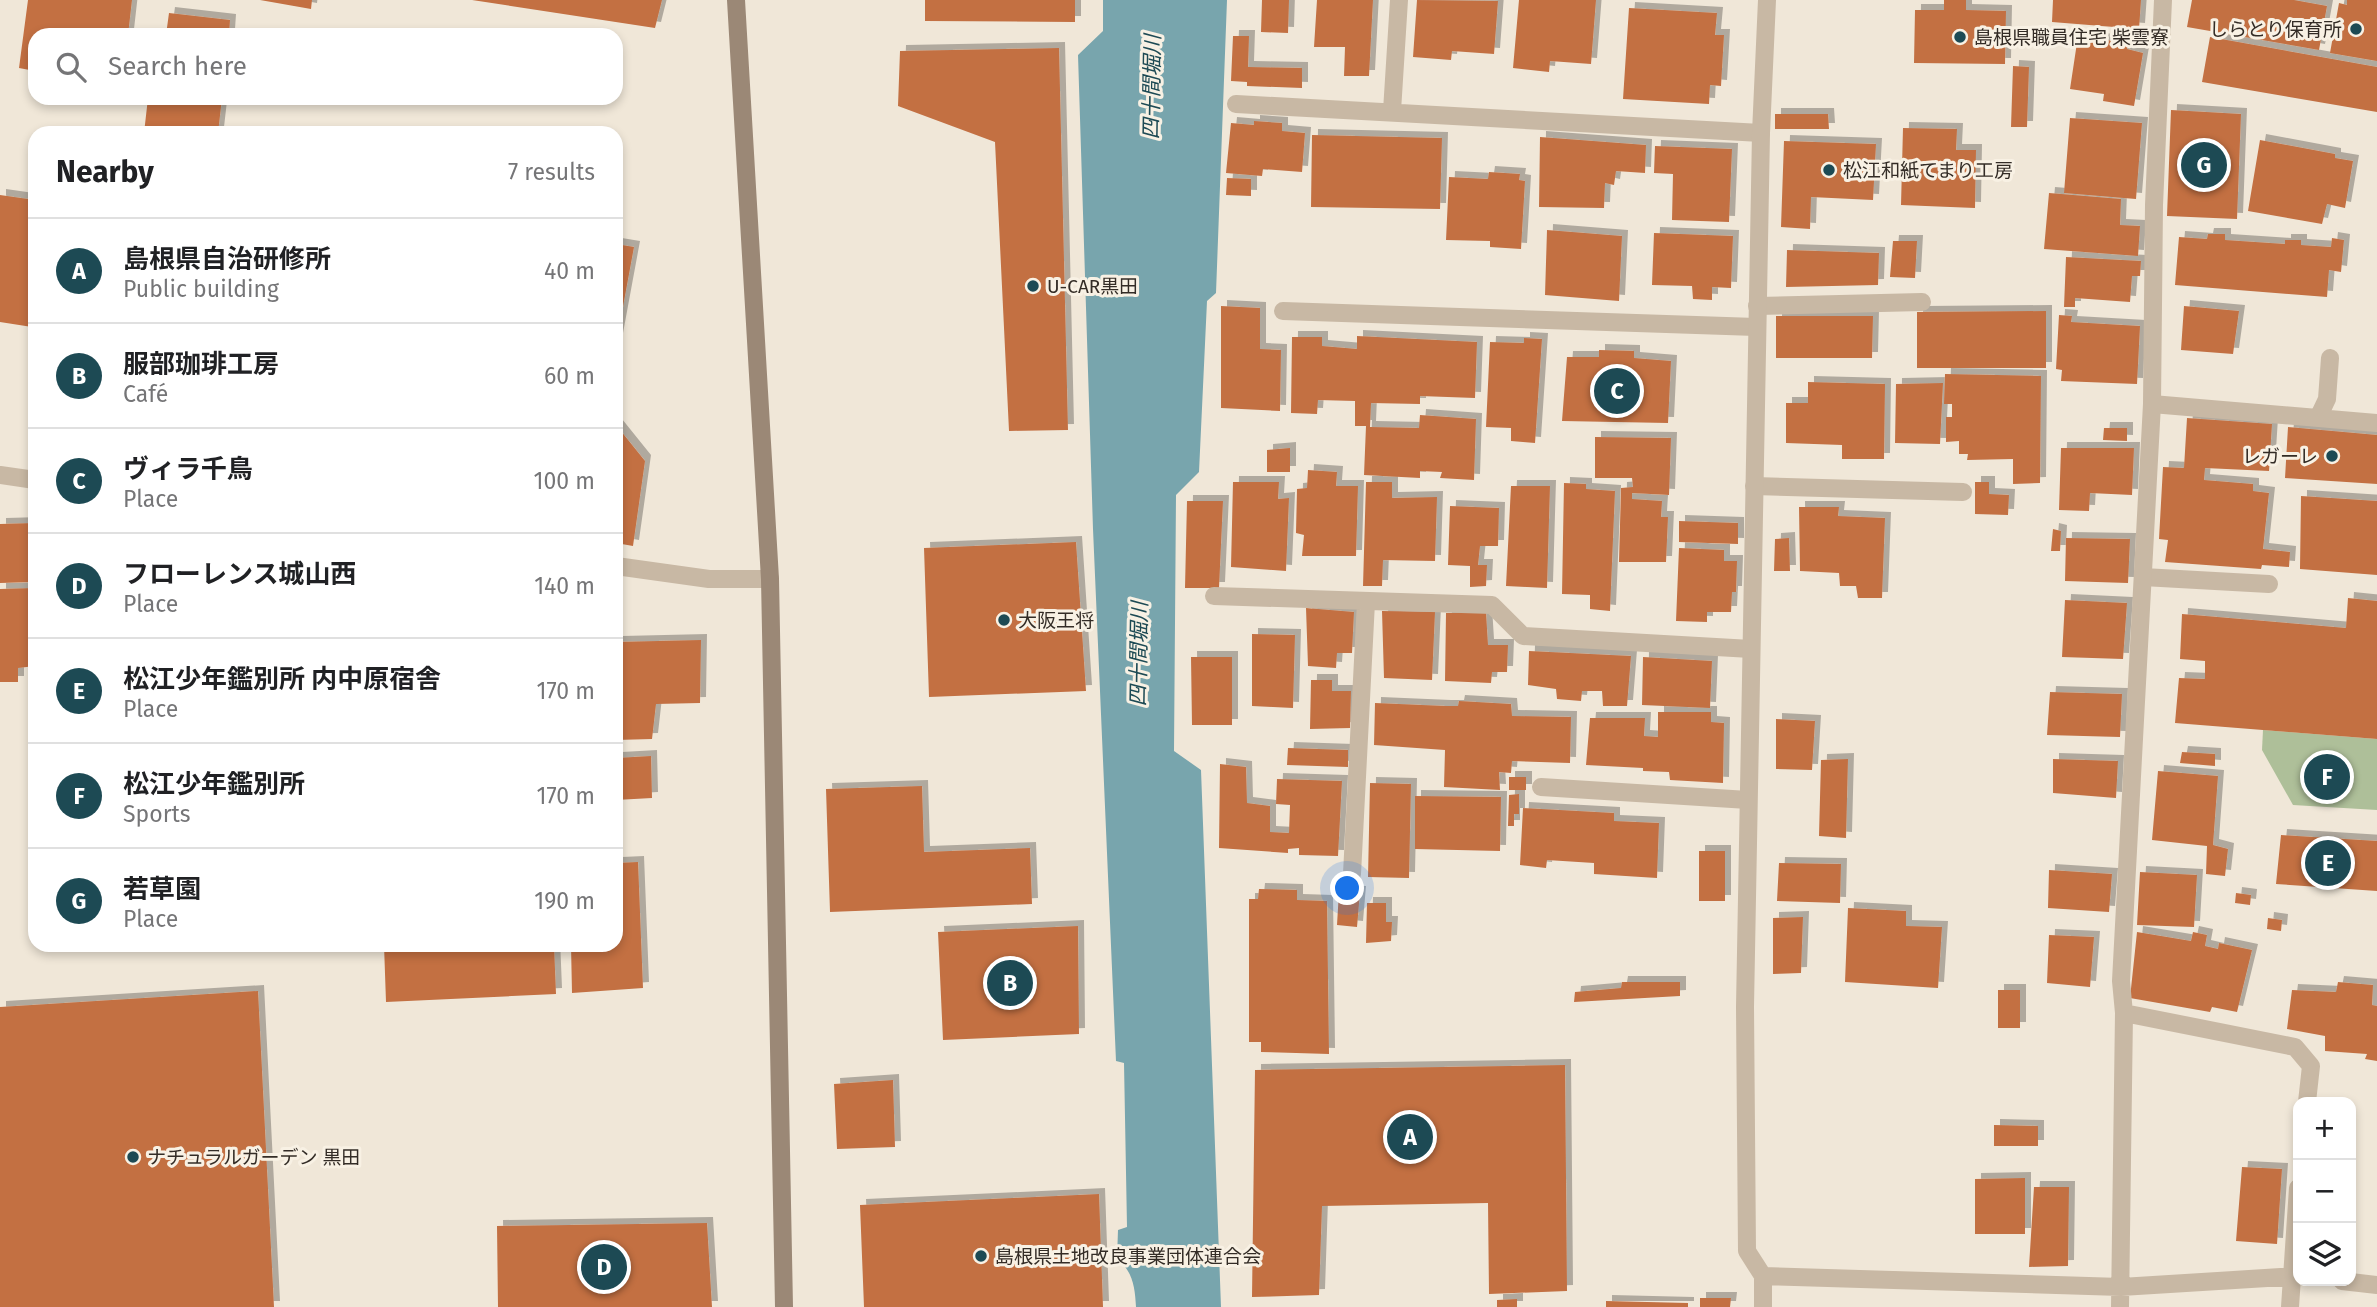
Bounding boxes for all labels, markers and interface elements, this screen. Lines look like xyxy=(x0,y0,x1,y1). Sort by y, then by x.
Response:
place label: しらとり保育所 xyxy=(2209,18,2342,41)
marker: しらとり保育所 xyxy=(2348,21,2364,37)
place label: 島根県職員住宅 柴雲寮 xyxy=(1974,26,2169,49)
search box xyxy=(28,28,623,105)
marker: 島根県職員住宅 柴雲寮 xyxy=(1952,29,1968,45)
water label: 四十間堀川 xyxy=(1138,32,1166,140)
icon: search xyxy=(52,48,90,86)
text: Search here xyxy=(108,51,247,82)
pin: G xyxy=(2181,139,2227,191)
text: Nearby xyxy=(56,154,154,190)
text: 7 results xyxy=(508,158,595,186)
place label: 松江和紙てまり工房 xyxy=(1843,159,2013,182)
marker: 松江和紙てまり工房 xyxy=(1821,162,1837,178)
text: 島根県自治研修所 xyxy=(123,244,331,275)
text: A xyxy=(72,257,86,285)
text: 40 m xyxy=(544,257,595,285)
text: Public building xyxy=(123,275,279,303)
place label: U-CAR黒田 xyxy=(1047,275,1138,298)
marker: U-CAR黒田 xyxy=(1025,278,1041,294)
text: 服部珈琲工房 xyxy=(123,349,279,380)
text: B xyxy=(72,362,86,390)
text: 60 m xyxy=(544,362,595,390)
pin: C xyxy=(1594,365,1640,417)
text: Café xyxy=(123,380,168,408)
place label: レガーレ xyxy=(2242,445,2318,468)
marker: レガーレ xyxy=(2324,448,2340,464)
text: ヴィラ千鳥 xyxy=(123,454,253,485)
text: C xyxy=(72,467,86,495)
text: 100 m xyxy=(534,467,595,495)
text: Place xyxy=(123,485,178,513)
text: フローレンス城山西 xyxy=(123,559,356,590)
text: D xyxy=(72,572,86,600)
text: 140 m xyxy=(534,572,595,600)
text: Place xyxy=(123,590,178,618)
water label: 四十間堀川 xyxy=(1125,599,1153,707)
place label: 大阪王将 xyxy=(1018,609,1094,632)
marker: 大阪王将 xyxy=(996,612,1012,628)
text: 松江少年鑑別所 内中原宿舎 xyxy=(123,664,441,695)
text: E xyxy=(73,677,85,705)
text: 170 m xyxy=(536,677,595,705)
text: Place xyxy=(123,695,178,723)
pin: F xyxy=(2304,751,2350,803)
text: 松江少年鑑別所 xyxy=(123,769,305,800)
text: F xyxy=(73,782,85,810)
text: 170 m xyxy=(536,782,595,810)
text: Sports xyxy=(123,800,191,828)
pin: E xyxy=(2305,837,2351,889)
your location xyxy=(1330,871,1364,905)
text: 若草園 xyxy=(123,874,201,905)
text: G xyxy=(72,887,86,915)
text: 190 m xyxy=(534,887,595,915)
text: Place xyxy=(123,905,178,933)
pin: B xyxy=(987,957,1033,1009)
map controls xyxy=(2293,1097,2356,1286)
button: + xyxy=(2293,1097,2356,1160)
pin: A xyxy=(1387,1111,1433,1163)
place label: ナチュラルガーデン 黒田 xyxy=(147,1146,360,1169)
marker: ナチュラルガーデン 黒田 xyxy=(125,1149,141,1165)
button: − xyxy=(2293,1160,2356,1223)
button: layers xyxy=(2293,1223,2356,1286)
pin: D xyxy=(581,1241,627,1293)
place label: 島根県土地改良事業団体連合会 xyxy=(995,1245,1261,1268)
marker: 島根県土地改良事業団体連合会 xyxy=(973,1248,989,1264)

